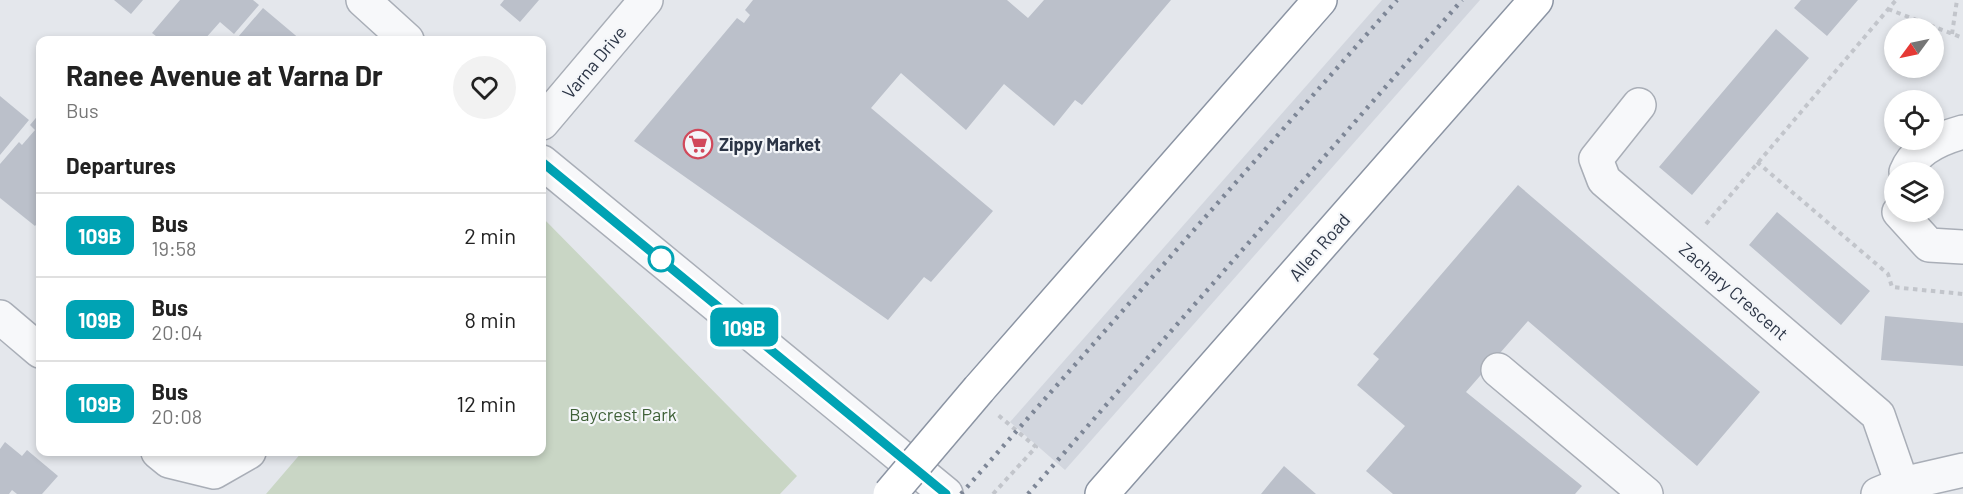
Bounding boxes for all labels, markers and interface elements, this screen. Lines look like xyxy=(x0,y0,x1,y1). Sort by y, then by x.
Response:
north arrow xyxy=(1884,18,1944,78)
map controls xyxy=(1884,18,1944,222)
street label: Varna Drive xyxy=(557,21,631,103)
button: heart xyxy=(453,56,516,119)
text: Ranee Avenue at Varna Dr xyxy=(66,58,383,92)
button: locate xyxy=(1884,90,1944,150)
text: Bus xyxy=(66,98,99,122)
supermarket icon: Zippy Market xyxy=(682,128,714,160)
place label: Zippy Market xyxy=(719,133,821,155)
text: Departures xyxy=(66,152,176,178)
button: layers xyxy=(1884,162,1944,222)
street label: Allen Road xyxy=(1284,209,1354,285)
text: Bus xyxy=(152,210,188,236)
text: 2 min xyxy=(464,222,516,248)
text: 109B xyxy=(78,223,122,248)
text: 19:58 xyxy=(152,236,196,260)
street label: Zachary Crescent xyxy=(1675,238,1793,344)
unlabelled marker xyxy=(648,246,674,272)
text: Bus xyxy=(152,294,188,320)
text: 8 min xyxy=(464,306,516,332)
text: 109B xyxy=(78,307,122,332)
line badge: 109B xyxy=(702,308,786,346)
text: 109B xyxy=(722,315,766,340)
text: 20:04 xyxy=(152,320,203,344)
text: Bus xyxy=(152,378,188,404)
text: 12 min xyxy=(456,390,516,416)
text: 109B xyxy=(78,391,122,416)
park label: Baycrest Park xyxy=(569,403,677,425)
text: 20:08 xyxy=(152,404,202,428)

